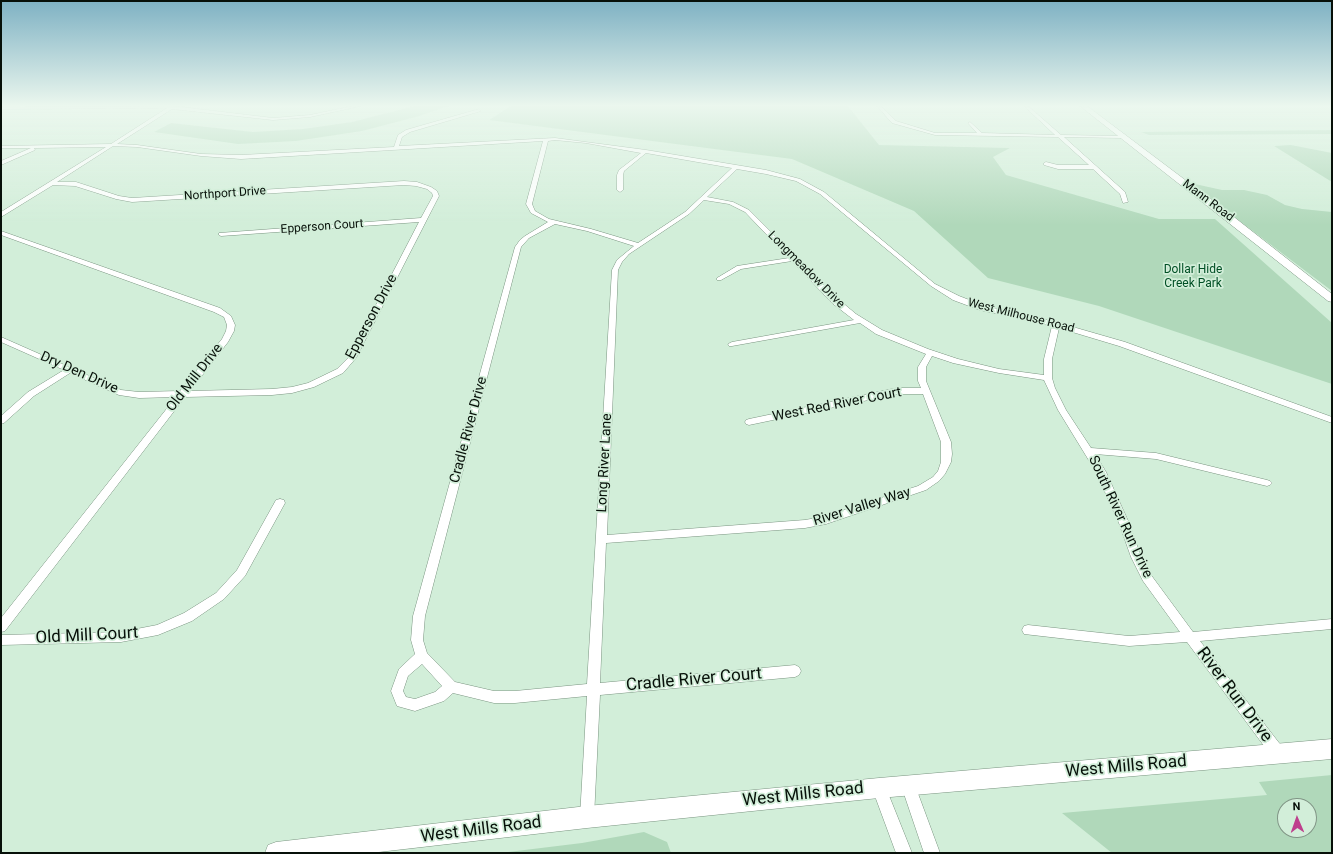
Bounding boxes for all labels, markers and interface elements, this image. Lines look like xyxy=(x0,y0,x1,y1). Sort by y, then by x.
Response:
street label: Mann Road xyxy=(1179,177,1237,225)
street label: Northport Drive xyxy=(184,184,266,204)
street label: Epperson Court xyxy=(280,217,364,237)
street label: Longmeadow Drive xyxy=(765,229,847,311)
park label: Dollar Hide Creek Park xyxy=(1164,263,1222,291)
street label: Epperson Drive xyxy=(343,272,401,362)
street label: West Milhouse Road xyxy=(966,296,1076,336)
street label: Old Mill Drive xyxy=(163,341,227,415)
street label: Dry Den Drive xyxy=(37,348,121,398)
street label: Cradle River Drive xyxy=(447,375,491,485)
street label: West Red River Court xyxy=(771,384,903,426)
street label: Long River Lane xyxy=(594,413,616,513)
street label: South River Run Drive xyxy=(1084,453,1156,581)
street label: River Valley Way xyxy=(811,484,913,530)
street label: Old Mill Court xyxy=(35,623,139,649)
street label: River Run Drive xyxy=(1192,644,1276,746)
street label: Cradle River Court xyxy=(625,664,763,696)
street label: West Mills Road xyxy=(1065,752,1187,782)
street label: West Mills Road xyxy=(741,778,865,812)
north arrow xyxy=(1277,798,1317,838)
text: N xyxy=(1292,800,1301,813)
street label: West Mills Road xyxy=(419,812,543,848)

